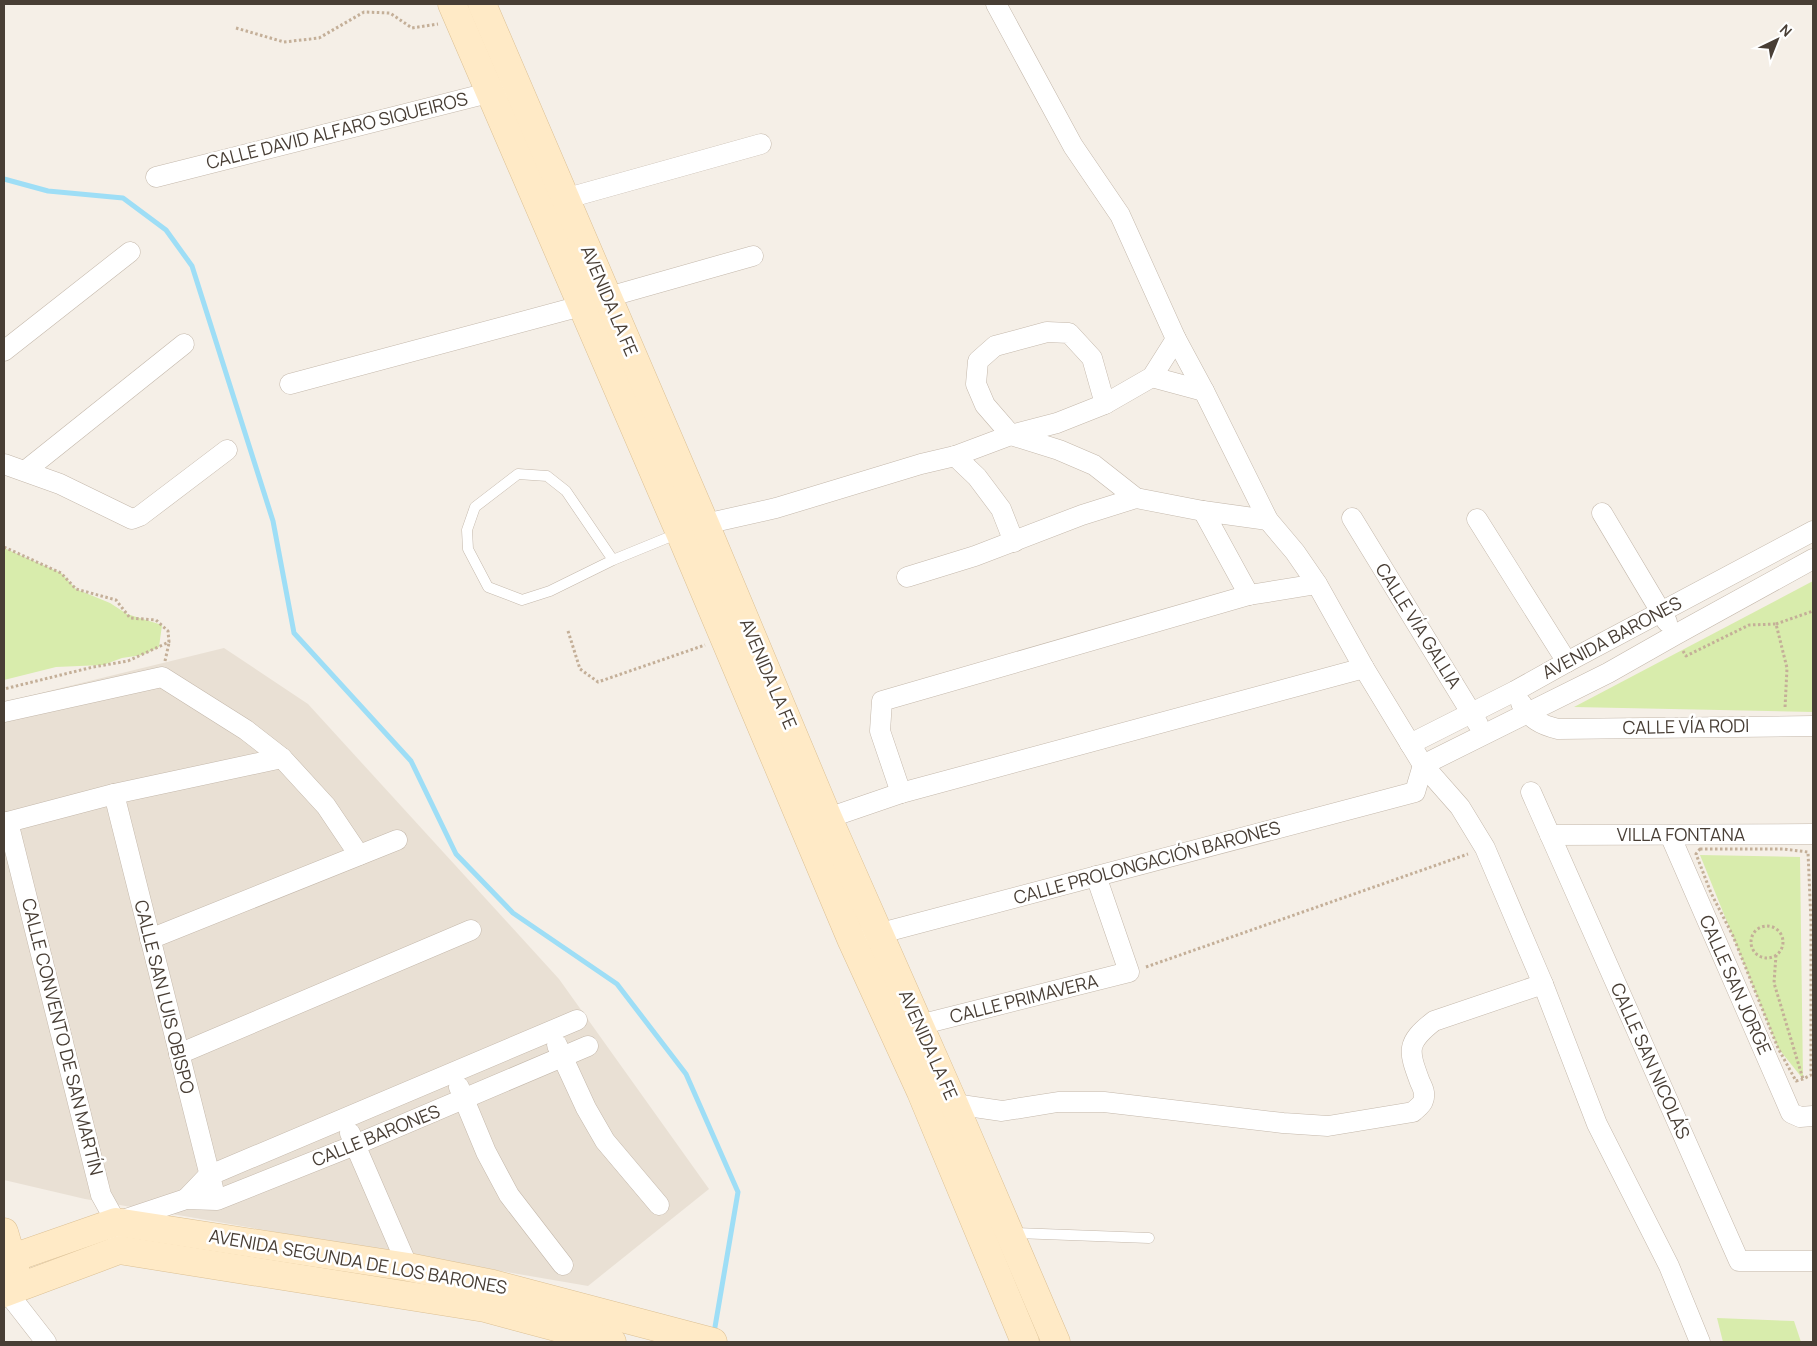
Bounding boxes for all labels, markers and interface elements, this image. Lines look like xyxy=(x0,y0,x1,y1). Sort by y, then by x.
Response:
north arrow xyxy=(1752,15,1802,65)
text: N xyxy=(1776,20,1796,41)
street label: CALLE DAVID ALFARO SIQUEIROS xyxy=(204,86,470,174)
street label: AVENIDA LA FE xyxy=(576,242,644,360)
street label: CALLE VÍA GALLIA xyxy=(1371,558,1467,693)
street label: AVENIDA BARONES xyxy=(1538,590,1685,684)
street label: AVENIDA LA FE xyxy=(735,615,803,733)
street label: CALLE VÍA RODI xyxy=(1622,713,1750,739)
street label: CALLE PROLONGACIÓN BARONES xyxy=(1011,815,1283,909)
street label: VILLA FONTANA xyxy=(1617,822,1746,846)
street label: CALLE CONVENTO DE SAN MARTÍN xyxy=(17,896,109,1178)
street label: CALLE SAN LUIS OBISPO xyxy=(129,898,201,1096)
street label: CALLE SAN JORGE xyxy=(1694,911,1777,1058)
street label: CALLE PRIMAVERA xyxy=(947,968,1101,1028)
street label: CALLE SAN NICOLÁS xyxy=(1606,979,1696,1142)
street label: AVENIDA LA FE xyxy=(894,986,964,1103)
street label: CALLE BARONES xyxy=(308,1098,443,1172)
street label: AVENIDA SEGUNDA DE LOS BARONES xyxy=(207,1223,509,1299)

